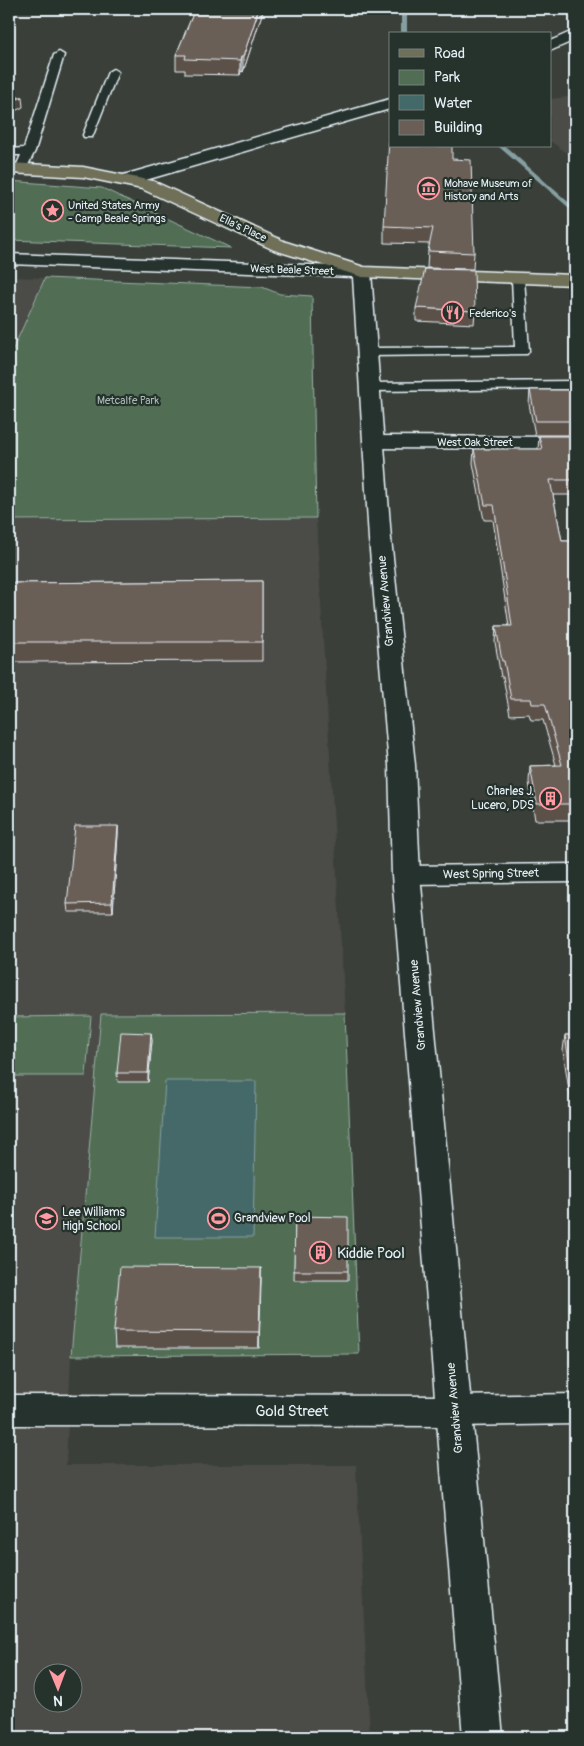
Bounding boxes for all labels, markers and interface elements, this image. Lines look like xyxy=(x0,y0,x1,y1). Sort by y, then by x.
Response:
legend xyxy=(389,32,552,148)
text: Road xyxy=(434,44,465,63)
text: Park xyxy=(434,68,461,87)
text: Water xyxy=(434,94,473,113)
text: Building xyxy=(434,118,482,137)
museum icon: Mohave Museum of History and Arts xyxy=(416,177,440,201)
place label: Mohave Museum of History and Arts xyxy=(444,177,533,203)
place icon: United States Army - Camp Beale Springs xyxy=(40,199,64,223)
place label: United States Army - Camp Beale Springs xyxy=(68,199,166,225)
street label: Ella's Place xyxy=(217,211,269,245)
street label: West Beale Street xyxy=(250,262,335,278)
restaurant icon: Federico's xyxy=(441,301,465,325)
place label: Federico's xyxy=(469,307,516,320)
park label: Metcalfe Park xyxy=(97,394,159,407)
street label: West Oak Street xyxy=(437,436,513,449)
street label: Grandview Avenue xyxy=(375,555,397,647)
place label: Charles J. Lucero, DDS xyxy=(471,784,534,813)
building icon: Charles J. Lucero, DDS xyxy=(538,786,562,810)
street label: West Spring Street xyxy=(443,866,539,882)
street label: Grandview Avenue xyxy=(407,959,429,1051)
place label: Lee Williams High School xyxy=(62,1205,126,1234)
sports icon: Grandview Pool xyxy=(206,1206,230,1230)
school or university icon: Lee Williams High School xyxy=(34,1207,58,1231)
place label: Grandview Pool xyxy=(234,1211,311,1226)
building icon: Kiddie Pool xyxy=(309,1241,333,1265)
place label: Kiddie Pool xyxy=(337,1244,405,1263)
street label: Grandview Avenue xyxy=(444,1362,466,1454)
street label: Gold Street xyxy=(256,1402,329,1421)
north arrow xyxy=(32,1664,82,1714)
text: N xyxy=(53,1692,63,1709)

